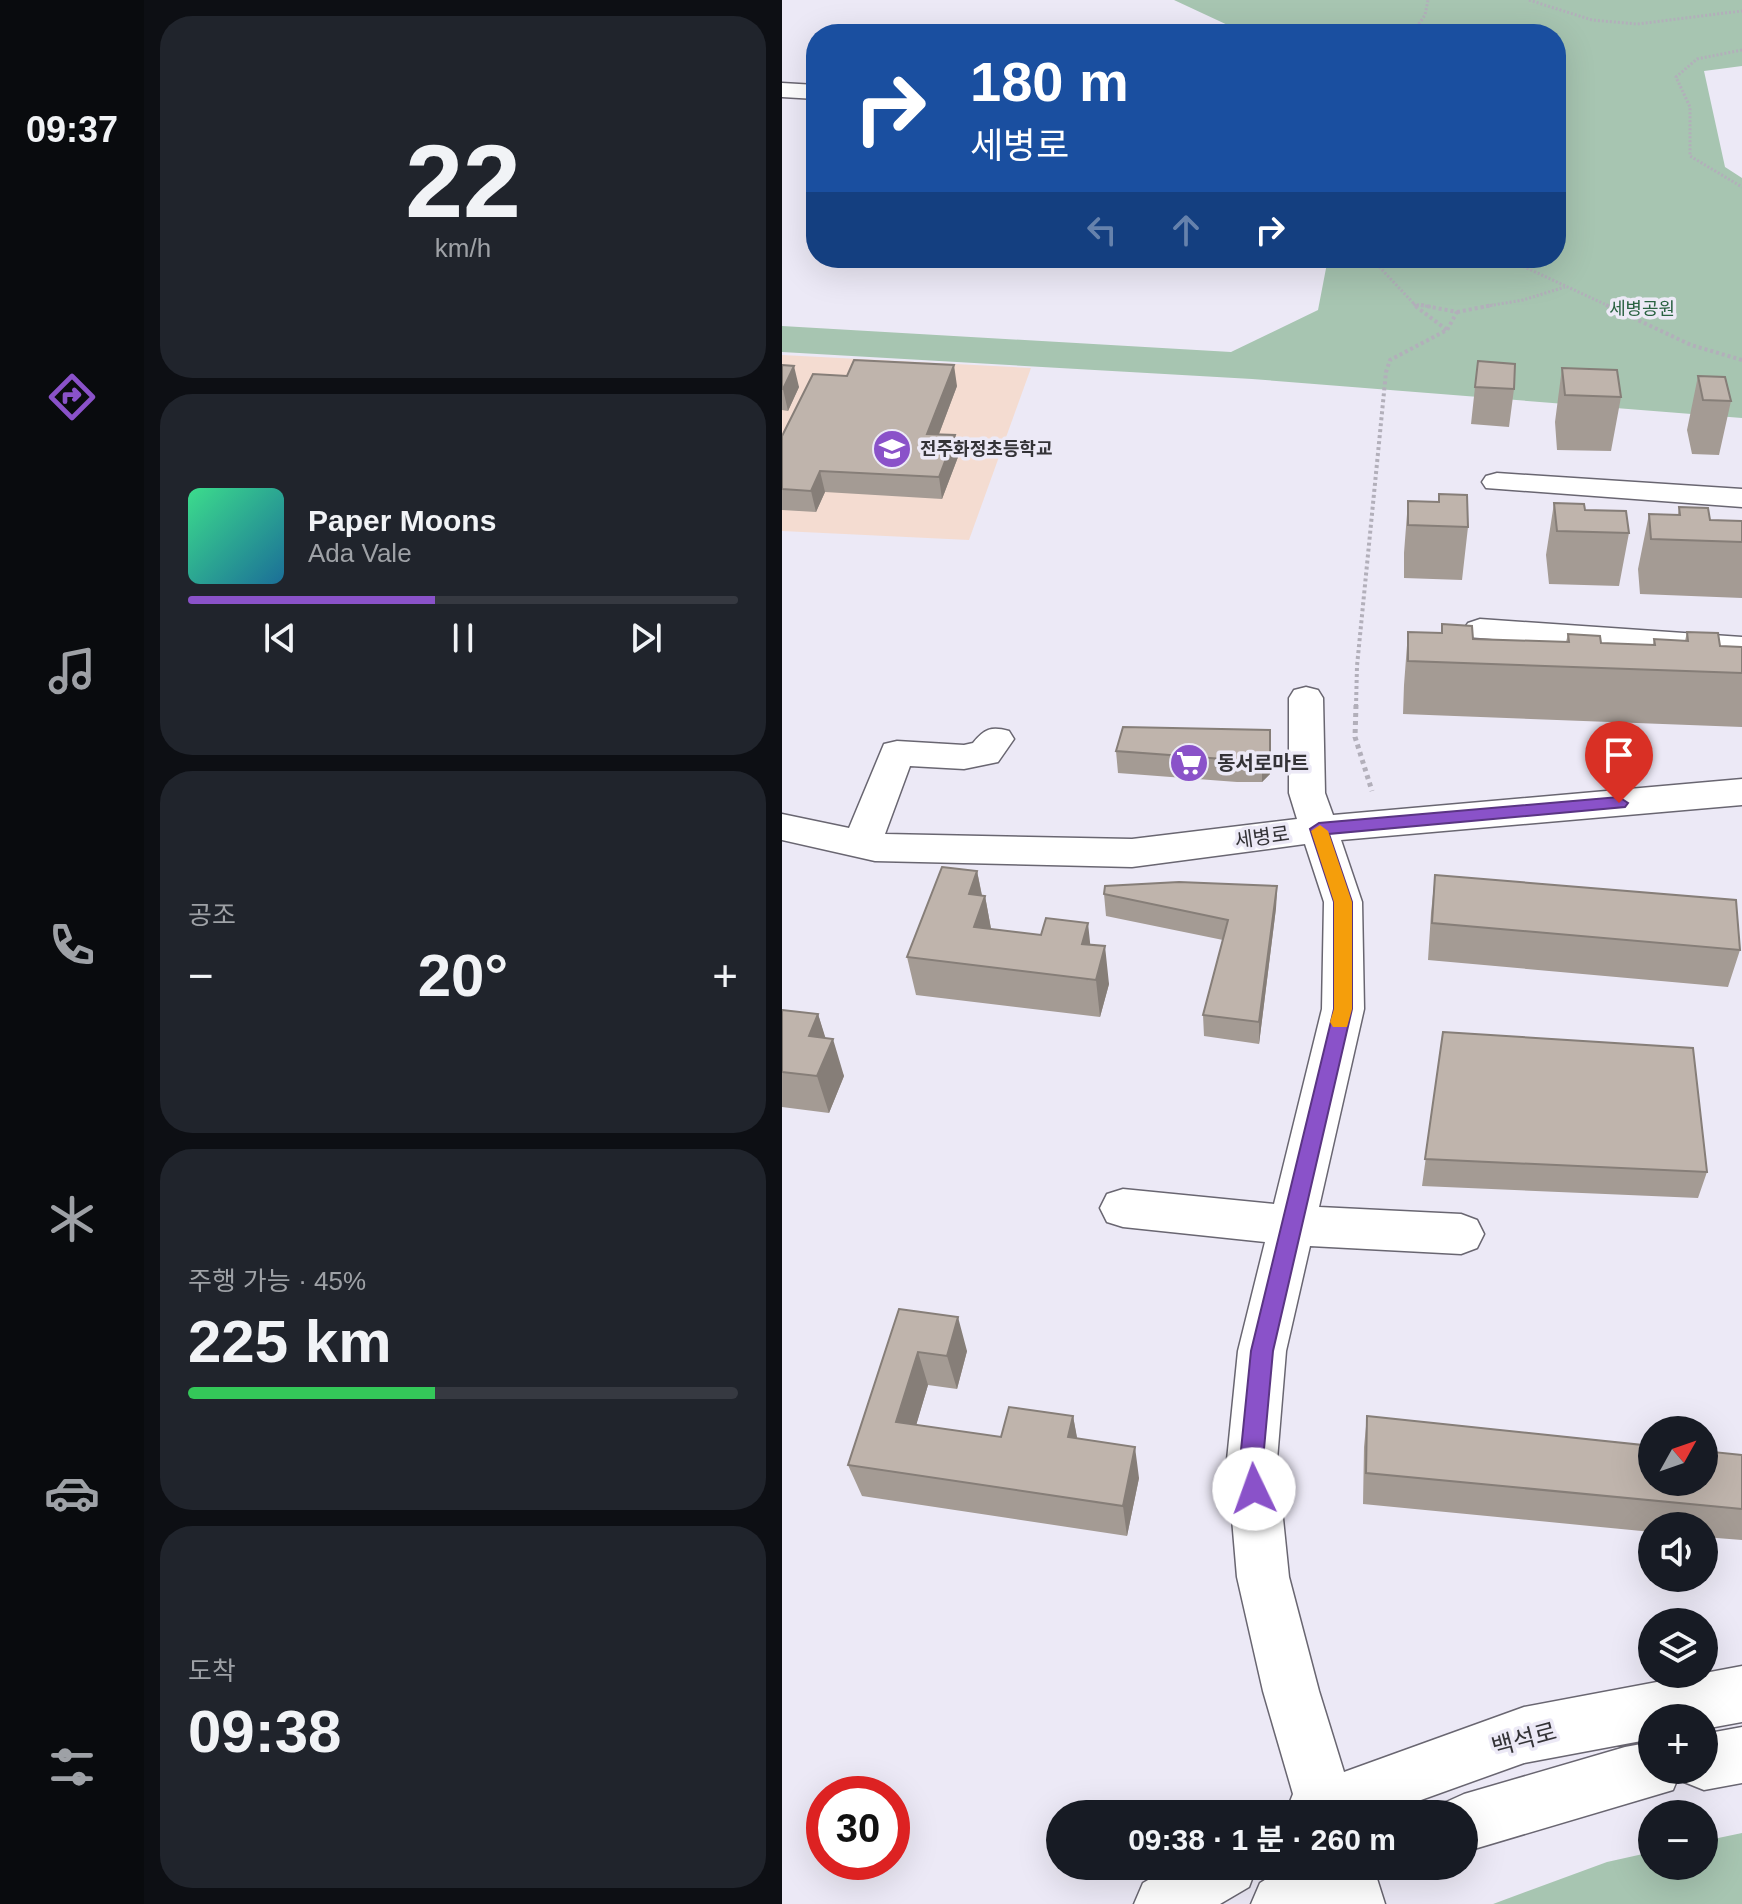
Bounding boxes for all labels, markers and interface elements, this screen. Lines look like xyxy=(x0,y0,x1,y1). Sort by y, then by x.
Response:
text: 180 m xyxy=(970,50,1129,113)
icon: right xyxy=(838,56,942,160)
text: 09:37 xyxy=(26,109,118,150)
text: 22 xyxy=(405,123,521,239)
text: 세병로 xyxy=(970,125,1069,166)
icon: left xyxy=(1080,208,1124,252)
icon: ahead xyxy=(1164,208,1208,252)
icon: right xyxy=(1248,208,1292,252)
text: km/h xyxy=(435,233,491,263)
park label: 세병공원 xyxy=(1609,299,1675,319)
icon: directions xyxy=(44,369,100,425)
school or university icon: 전주화정초등학교 xyxy=(871,428,913,470)
place label: 전주화정초등학교 xyxy=(920,439,1052,459)
text: Paper Moons xyxy=(308,504,496,537)
text: Ada Vale xyxy=(308,538,412,568)
icon: previous xyxy=(258,616,302,660)
icon: pause xyxy=(441,616,485,660)
icon: next xyxy=(624,616,668,660)
icon: music xyxy=(44,643,100,699)
pin xyxy=(1585,721,1653,803)
icon: arrive xyxy=(1597,733,1641,777)
supermarket icon: 동서로마트 xyxy=(1168,742,1210,784)
place label: 동서로마트 xyxy=(1217,752,1309,774)
street label: 세병로 xyxy=(1233,822,1291,852)
text: 공조 xyxy=(188,900,236,930)
icon: phone xyxy=(44,917,100,973)
text: 20° xyxy=(418,942,508,1009)
text: − xyxy=(188,951,214,1000)
text: + xyxy=(712,951,738,1000)
icon: climate xyxy=(44,1191,100,1247)
text: 주행 가능 · 45% xyxy=(188,1266,366,1296)
text: 225 km xyxy=(188,1308,392,1375)
north arrow xyxy=(1638,1416,1718,1496)
map controls xyxy=(1638,1416,1718,1880)
position arrow xyxy=(1212,1447,1296,1531)
icon: car xyxy=(44,1465,100,1521)
button: sound xyxy=(1638,1512,1718,1592)
button: layers xyxy=(1638,1608,1718,1688)
text: 도착 xyxy=(188,1656,236,1686)
text: 09:38 xyxy=(188,1698,341,1765)
button: + xyxy=(1638,1704,1718,1784)
street label: 백석로 xyxy=(1489,1717,1559,1761)
icon: filters xyxy=(44,1739,100,1795)
speed limit sign: 30 xyxy=(806,1776,910,1880)
button: − xyxy=(1638,1800,1718,1880)
text: 09:38 · 1 분 · 260 m xyxy=(1128,1823,1396,1856)

